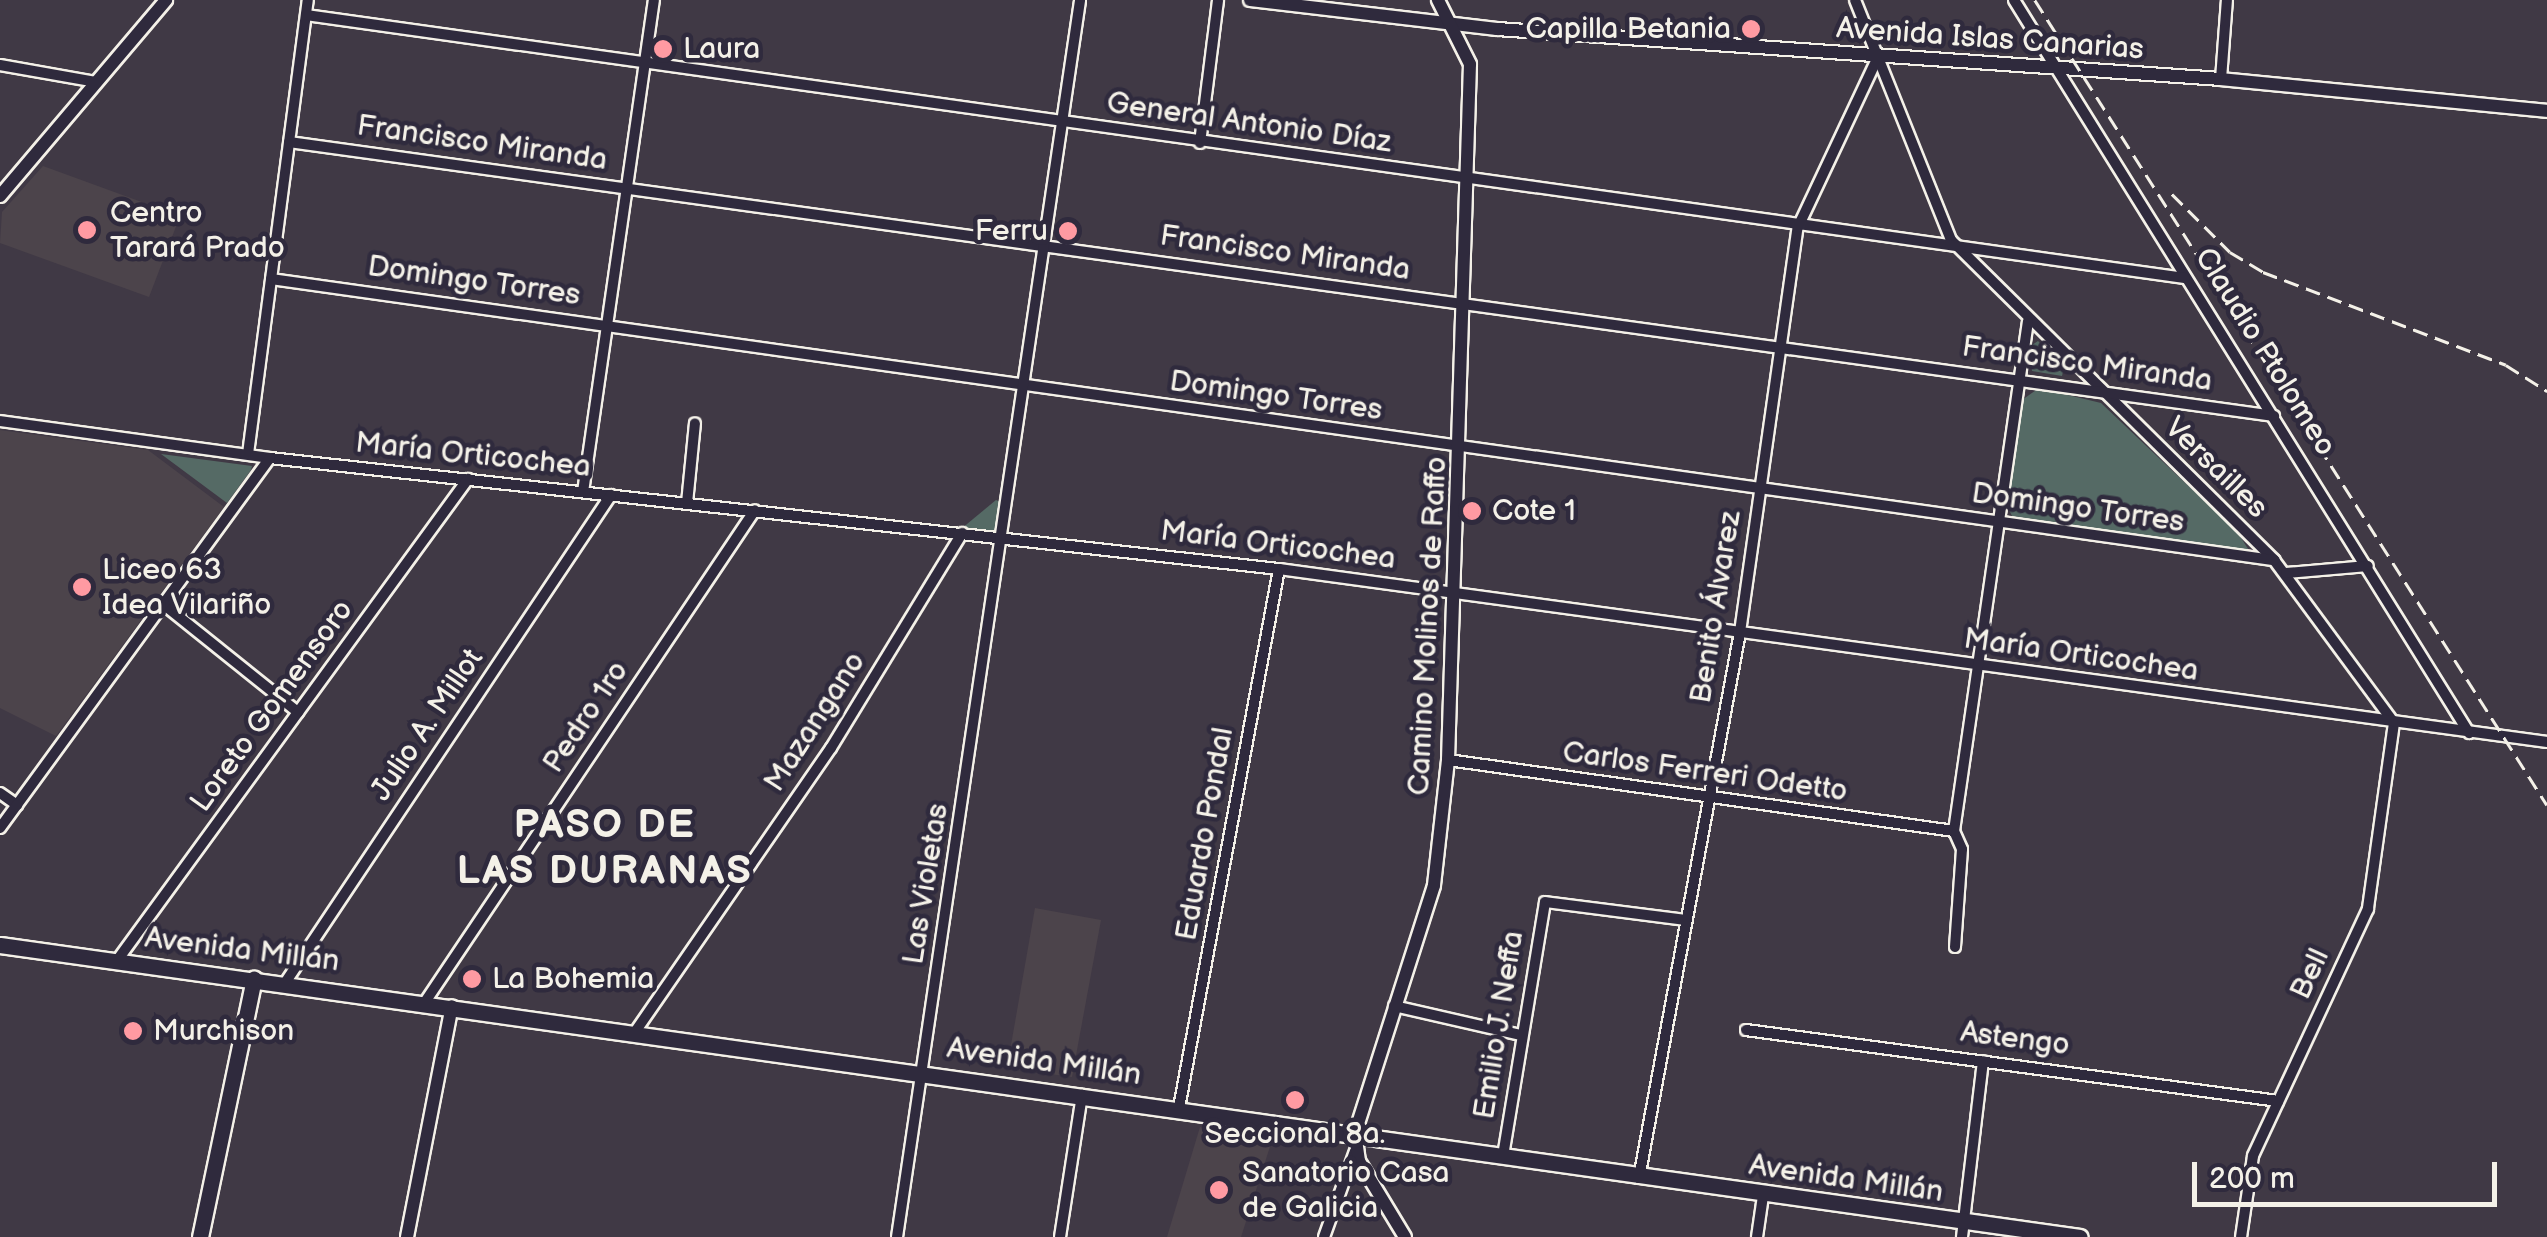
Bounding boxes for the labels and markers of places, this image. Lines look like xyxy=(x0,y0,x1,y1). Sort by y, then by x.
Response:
place label: Capilla Betania xyxy=(1525,11,1731,47)
marker: Capilla Betania xyxy=(1740,18,1762,40)
place label: Laura xyxy=(683,31,760,67)
marker: Laura xyxy=(652,38,674,60)
place label: Centro Tarará Prado xyxy=(110,195,285,266)
place label: Ferru xyxy=(975,213,1048,249)
marker: Centro Tarará Prado xyxy=(74,217,100,243)
marker: Ferru xyxy=(1057,220,1079,242)
place label: Cote 1 xyxy=(1492,493,1576,529)
marker: Cote 1 xyxy=(1461,500,1483,522)
place label: Liceo 63 Idea Vilariño xyxy=(102,552,272,622)
marker: Liceo 63 Idea Vilariño xyxy=(71,576,93,598)
place label: La Bohemia xyxy=(492,961,654,997)
marker: La Bohemia xyxy=(461,968,483,990)
place label: Murchison xyxy=(153,1013,294,1049)
marker: Murchison xyxy=(122,1020,144,1042)
marker: Seccional 8a. xyxy=(1284,1089,1306,1111)
place label: Seccional 8a. xyxy=(1205,1116,1385,1152)
place label: Sanatorio Casa de Galicia xyxy=(1242,1155,1450,1226)
marker: Sanatorio Casa de Galicia xyxy=(1206,1177,1232,1203)

